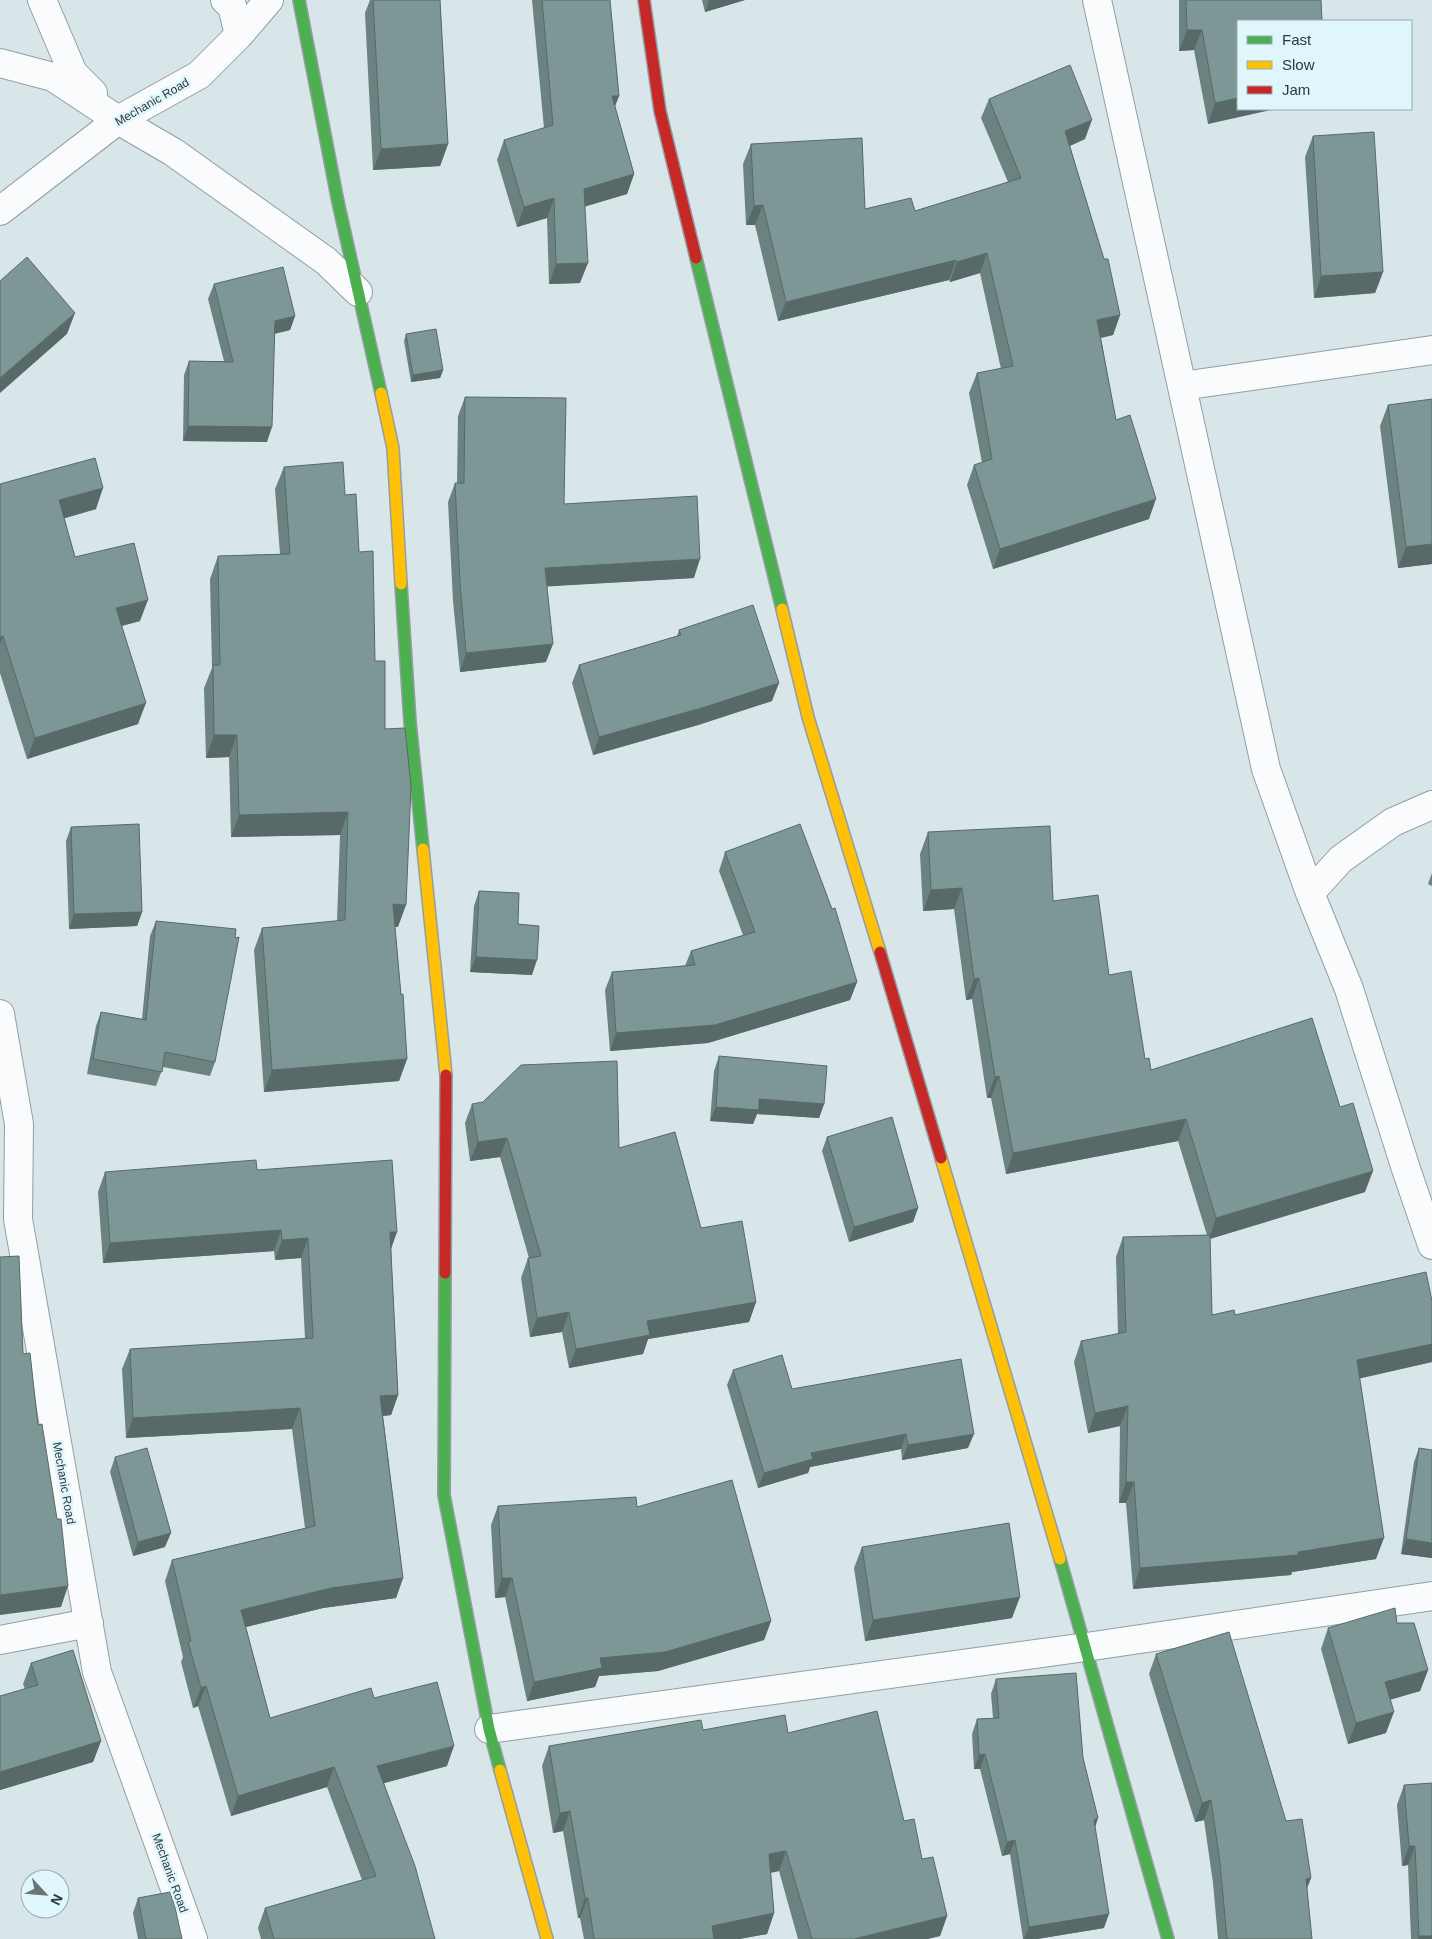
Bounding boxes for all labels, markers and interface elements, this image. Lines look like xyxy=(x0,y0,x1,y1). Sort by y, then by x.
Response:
legend xyxy=(1237,20,1412,110)
text: Fast xyxy=(1282,31,1312,48)
text: Slow xyxy=(1282,56,1315,73)
street label: Mechanic Road xyxy=(112,75,192,129)
text: Jam xyxy=(1282,81,1310,98)
street label: Mechanic Road xyxy=(50,1441,78,1525)
street label: Mechanic Road xyxy=(149,1831,191,1915)
north arrow xyxy=(20,1869,70,1919)
text: N xyxy=(47,1892,66,1908)

